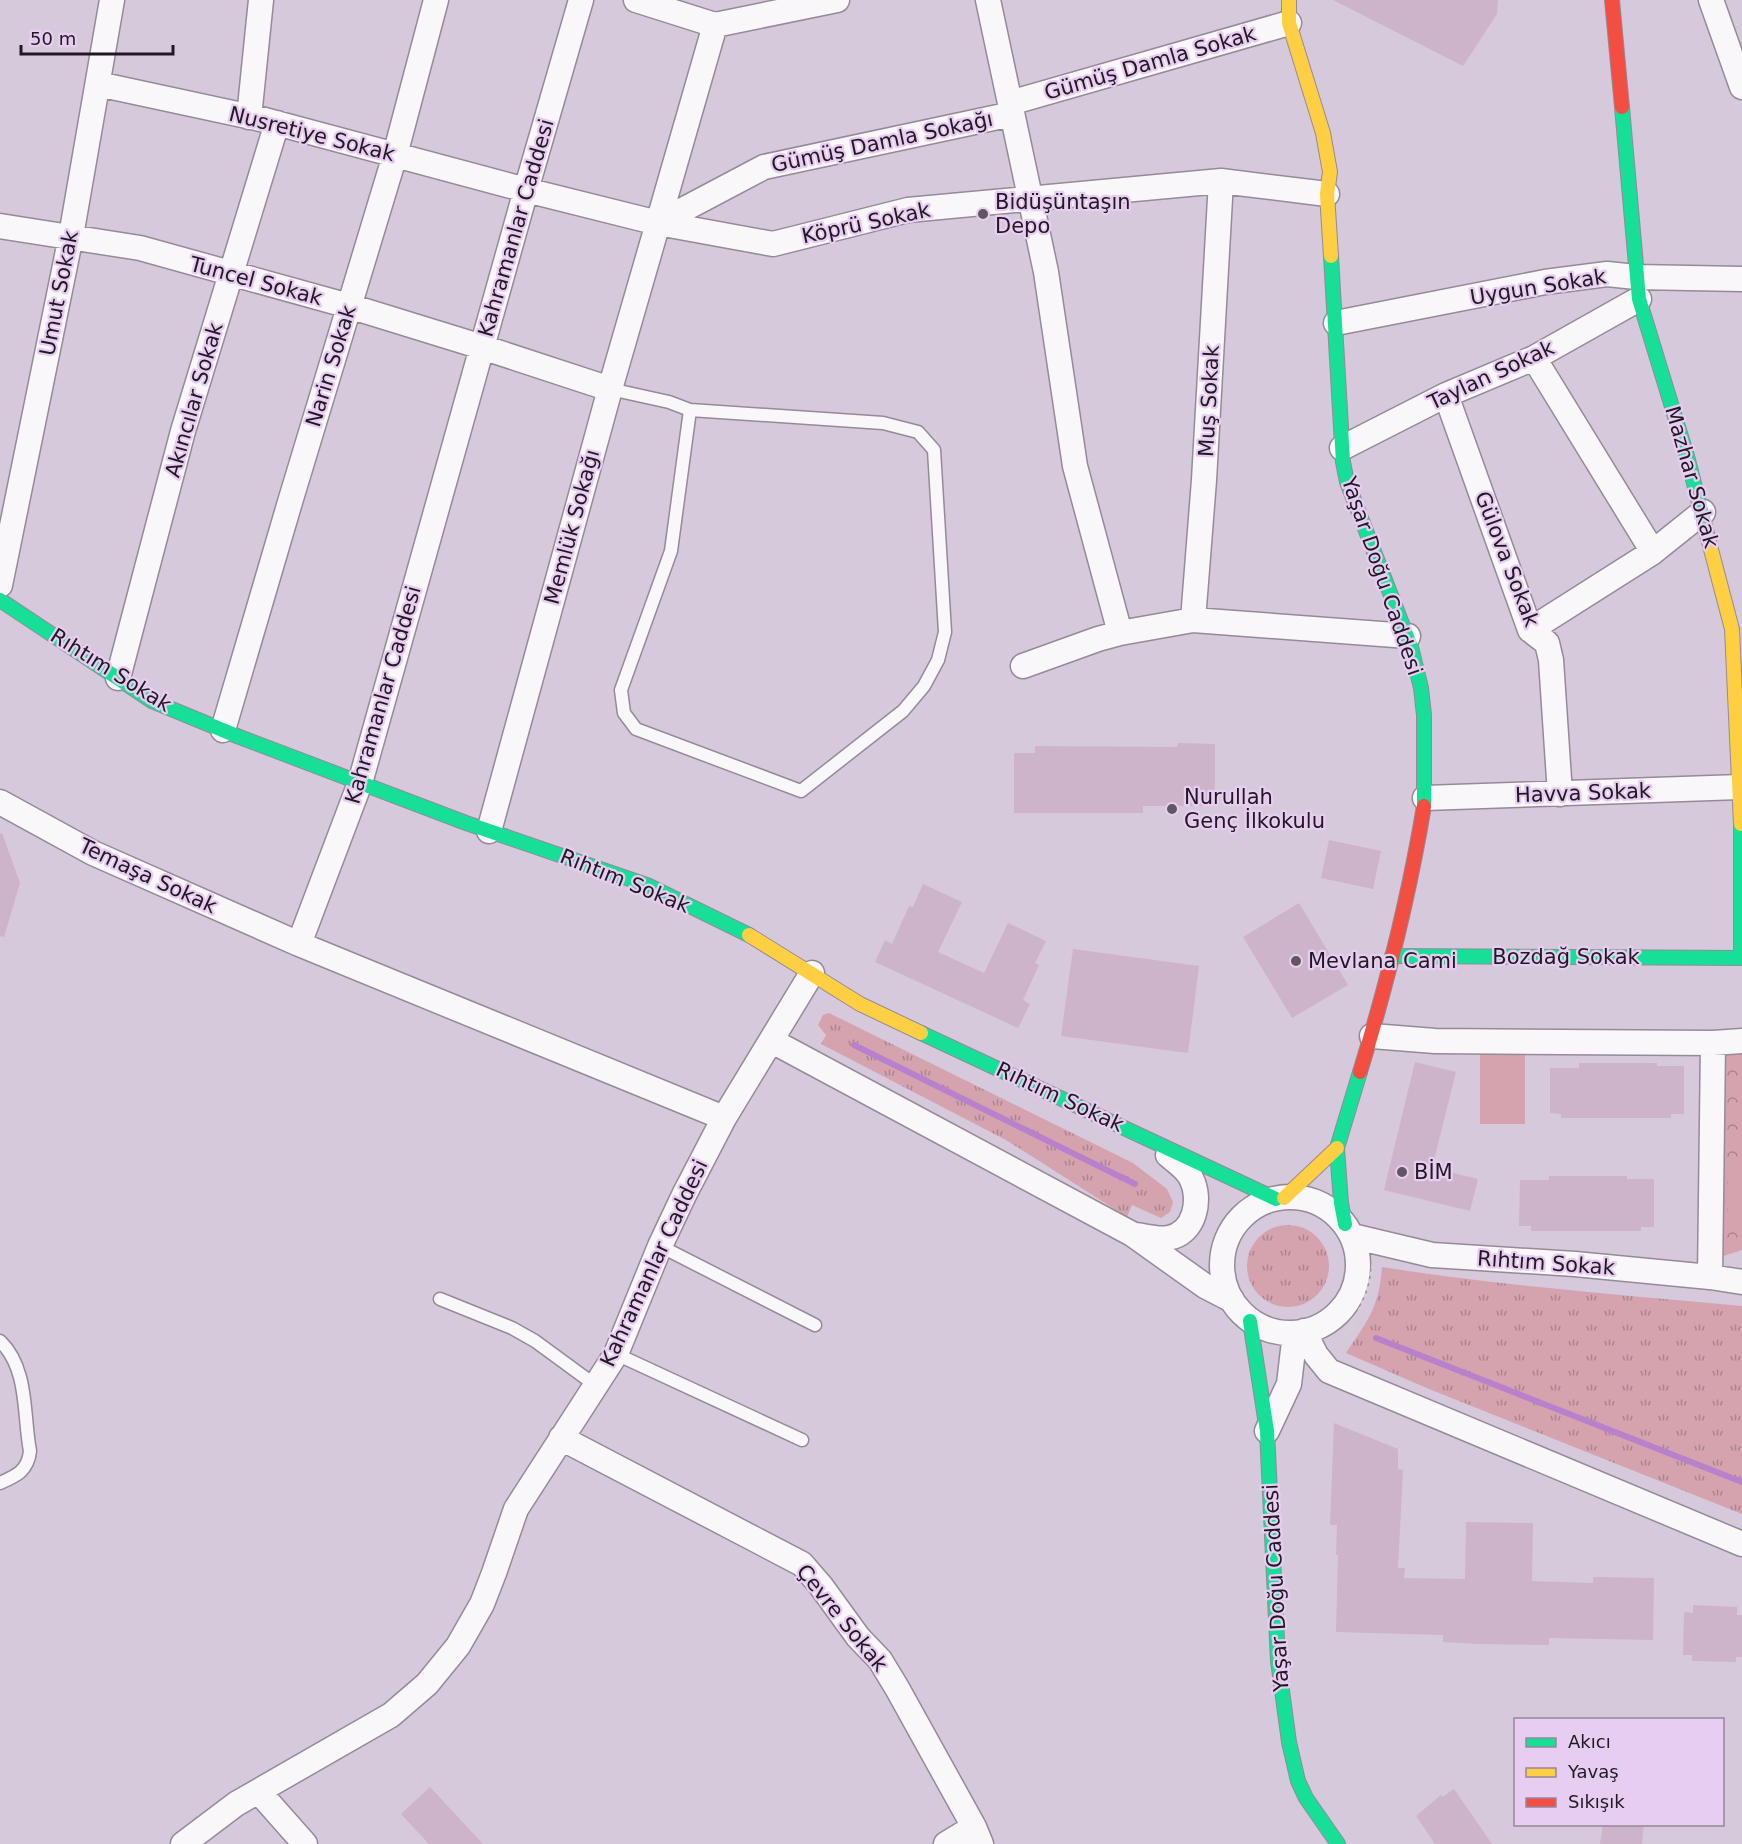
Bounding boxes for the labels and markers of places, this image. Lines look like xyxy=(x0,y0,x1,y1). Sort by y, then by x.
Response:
place label: Bidüşüntaşın Depo xyxy=(995,190,1131,238)
marker: Bidüşüntaşın Depo xyxy=(976,207,990,221)
place label: Nurullah Genç İlkokulu xyxy=(1184,785,1325,833)
marker: Nurullah Genç İlkokulu xyxy=(1165,802,1179,816)
place label: Mevlana Cami xyxy=(1308,949,1457,973)
marker: Mevlana Cami xyxy=(1289,954,1303,968)
place label: BİM xyxy=(1414,1159,1453,1184)
marker: BİM xyxy=(1395,1165,1409,1179)

